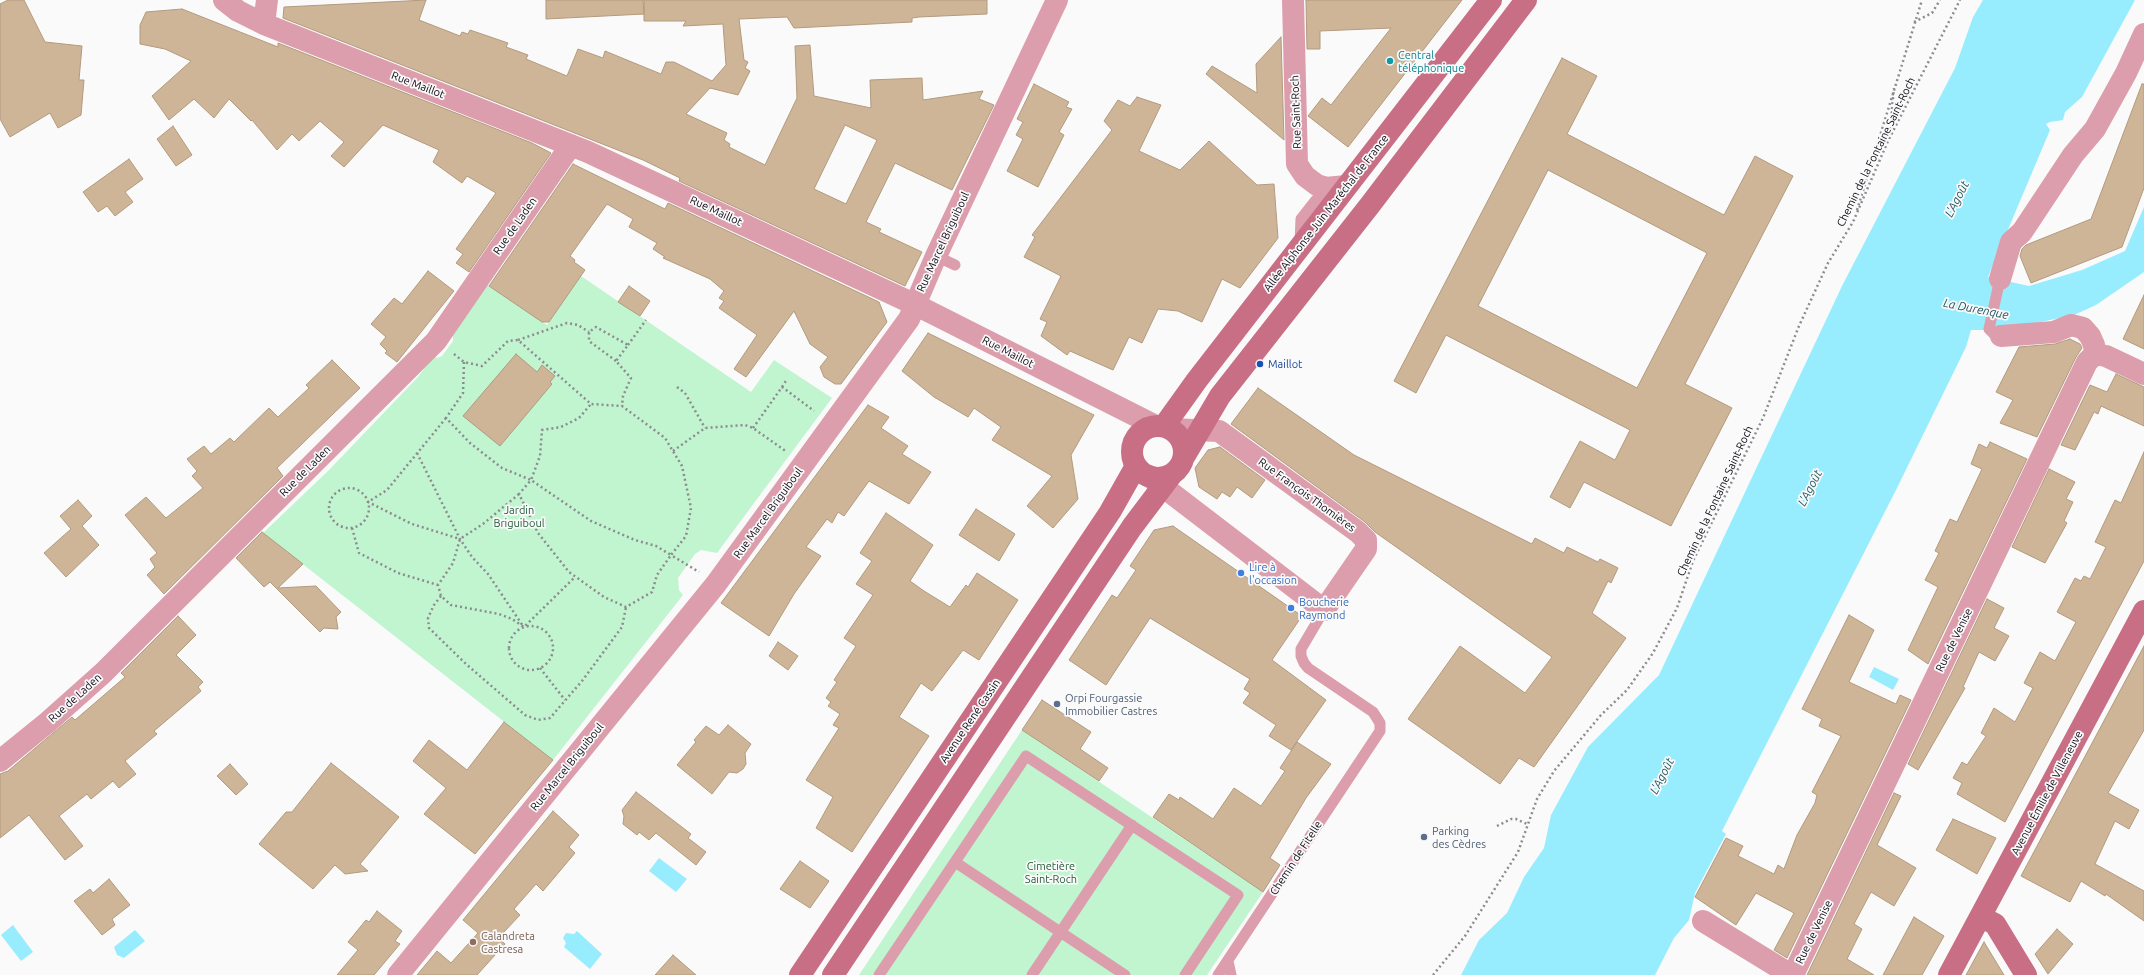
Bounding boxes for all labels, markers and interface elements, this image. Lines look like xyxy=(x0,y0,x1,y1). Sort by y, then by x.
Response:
place label: Central téléphonique xyxy=(1398,48,1464,74)
marker: Central téléphonique xyxy=(1385,56,1395,66)
street label: Rue Maillot xyxy=(389,69,447,101)
street label: Rue Saint-Roch xyxy=(1288,75,1304,149)
street label: Chemin de la Fontaine Saint-Roch xyxy=(1834,75,1918,229)
street label: Allée Alphonse Juin Maréchal de France xyxy=(1261,132,1391,294)
water label: L'Agoût xyxy=(1942,179,1972,219)
street label: Rue Marcel Briguiboul xyxy=(914,190,972,294)
street label: Rue Maillot xyxy=(688,193,744,229)
street label: Rue de Laden xyxy=(490,195,540,257)
water label: La Durenque xyxy=(1942,296,2010,322)
street label: Rue Maillot xyxy=(980,333,1036,371)
place label: Maillot xyxy=(1268,357,1302,371)
marker: Maillot xyxy=(1255,359,1265,369)
street label: Chemin de la Fontaine Saint-Roch xyxy=(1674,424,1756,578)
street label: Rue de Laden xyxy=(277,443,333,499)
street label: Rue François Thomières xyxy=(1256,455,1358,535)
street label: Rue Marcel Briguiboul xyxy=(731,465,805,561)
water label: L'Agoût xyxy=(1795,468,1825,508)
park label: Jardin Briguiboul xyxy=(493,503,545,529)
place label: Lire à l'occasion xyxy=(1249,560,1297,586)
marker: Lire à l'occasion xyxy=(1236,568,1246,578)
place label: Boucherie Raymond xyxy=(1299,595,1349,621)
marker: Boucherie Raymond xyxy=(1286,603,1296,613)
street label: Rue de Venise xyxy=(1933,606,1975,674)
street label: Rue de Laden xyxy=(46,671,104,725)
street label: Avenue René Cassin xyxy=(937,677,1003,765)
place label: Orpi Fourgassie Immobilier Castres xyxy=(1065,691,1157,717)
marker: Orpi Fourgassie Immobilier Castres xyxy=(1052,699,1062,709)
street label: Rue Marcel Briguiboul xyxy=(528,721,606,813)
street label: Avenue Émilie de Villeneuve xyxy=(2009,729,2085,857)
water label: L'Agoût xyxy=(1647,756,1677,796)
street label: Chemin de Fitelle xyxy=(1267,818,1325,898)
place label: Parking des Cèdres xyxy=(1432,824,1486,850)
marker: Parking des Cèdres xyxy=(1419,832,1429,842)
park label: Cimetière Saint-Roch xyxy=(1025,859,1077,885)
street label: Rue de Venise xyxy=(1793,898,1835,966)
place label: Calandreta Castresa xyxy=(481,929,535,955)
marker: Calandreta Castresa xyxy=(468,937,478,947)

